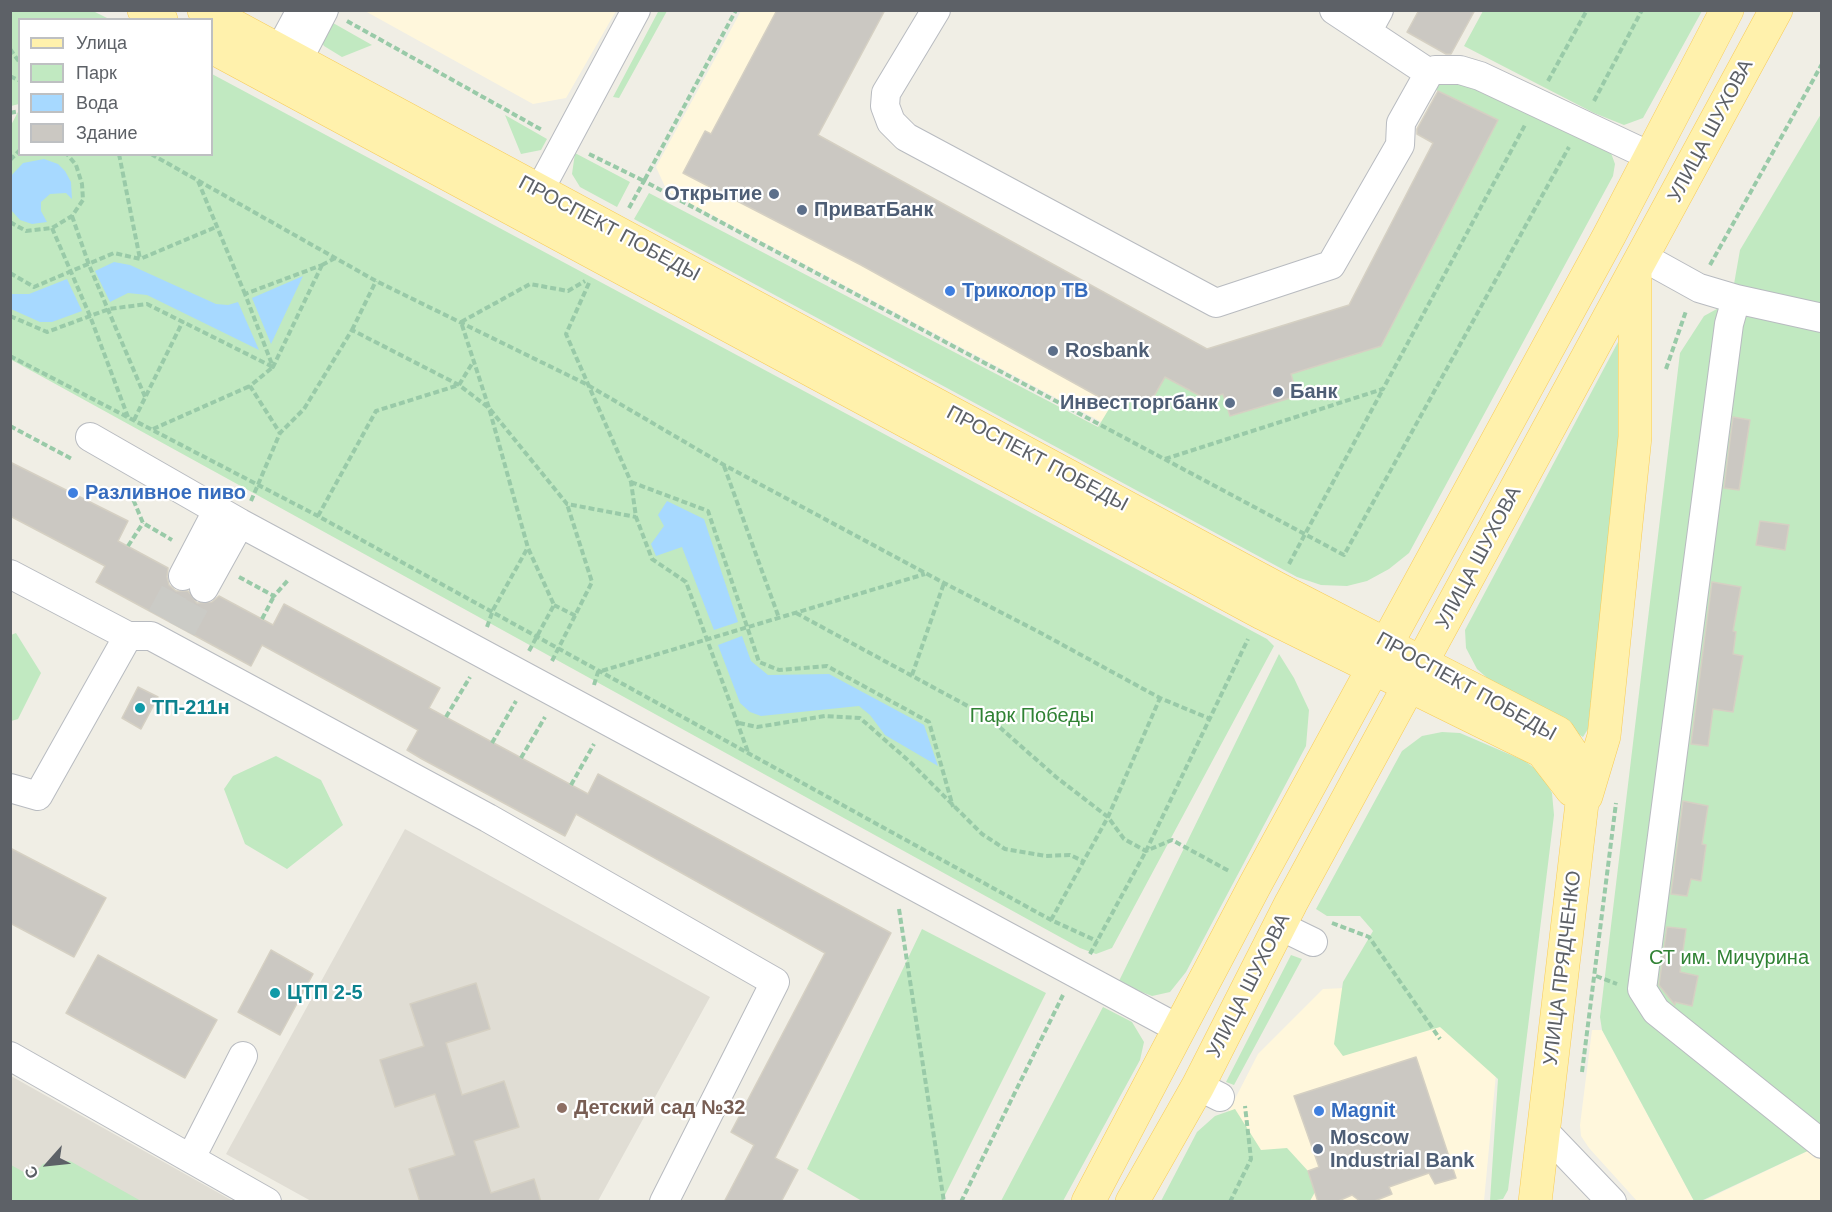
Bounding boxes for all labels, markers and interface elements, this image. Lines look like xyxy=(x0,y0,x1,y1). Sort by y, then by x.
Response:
legend xyxy=(18,18,213,156)
text: Улица xyxy=(76,33,127,53)
street label: УЛИЦА ШУХОВА xyxy=(1663,55,1759,207)
text: Парк xyxy=(76,63,117,83)
text: Вода xyxy=(76,93,118,113)
text: Здание xyxy=(76,123,137,143)
street label: ПРОСПЕКТ ПОБЕДЫ xyxy=(514,171,704,287)
place label: Открытие xyxy=(664,182,762,206)
marker: Открытие xyxy=(767,187,781,201)
place label: ПриватБанк xyxy=(814,198,933,222)
marker: ПриватБанк xyxy=(795,203,809,217)
place label: Триколор ТВ xyxy=(962,279,1089,303)
marker: Триколор ТВ xyxy=(943,284,957,298)
place label: Rosbank xyxy=(1065,339,1149,363)
marker: Rosbank xyxy=(1046,344,1060,358)
place label: Банк xyxy=(1290,380,1338,404)
marker: Банк xyxy=(1271,385,1285,399)
place label: Инвестторгбанк xyxy=(1060,391,1218,415)
marker: Инвестторгбанк xyxy=(1223,396,1237,410)
street label: ПРОСПЕКТ ПОБЕДЫ xyxy=(942,401,1132,517)
place label: Разливное пиво xyxy=(85,481,246,505)
street label: УЛИЦА ШУХОВА xyxy=(1431,482,1527,634)
marker: Разливное пиво xyxy=(66,486,80,500)
street label: ПРОСПЕКТ ПОБЕДЫ xyxy=(1372,628,1560,746)
place label: ТП-211н xyxy=(152,696,230,720)
marker: ТП-211н xyxy=(133,701,147,715)
park label: Парк Победы xyxy=(970,704,1094,728)
street label: УЛИЦА ПРЯДЧЕНКО xyxy=(1539,869,1587,1067)
street label: УЛИЦА ШУХОВА xyxy=(1202,910,1296,1062)
park label: СТ им. Мичурина xyxy=(1649,946,1809,970)
place label: ЦТП 2-5 xyxy=(287,981,363,1005)
marker: ЦТП 2-5 xyxy=(268,986,282,1000)
place label: Детский сад №32 xyxy=(574,1096,745,1120)
place label: Magnit xyxy=(1331,1099,1395,1123)
marker: Детский сад №32 xyxy=(555,1101,569,1115)
marker: Magnit xyxy=(1312,1104,1326,1118)
place label: Moscow Industrial Bank xyxy=(1330,1126,1474,1173)
north arrow xyxy=(18,1134,78,1194)
marker: Moscow Industrial Bank xyxy=(1311,1142,1325,1156)
text: С xyxy=(21,1163,42,1181)

